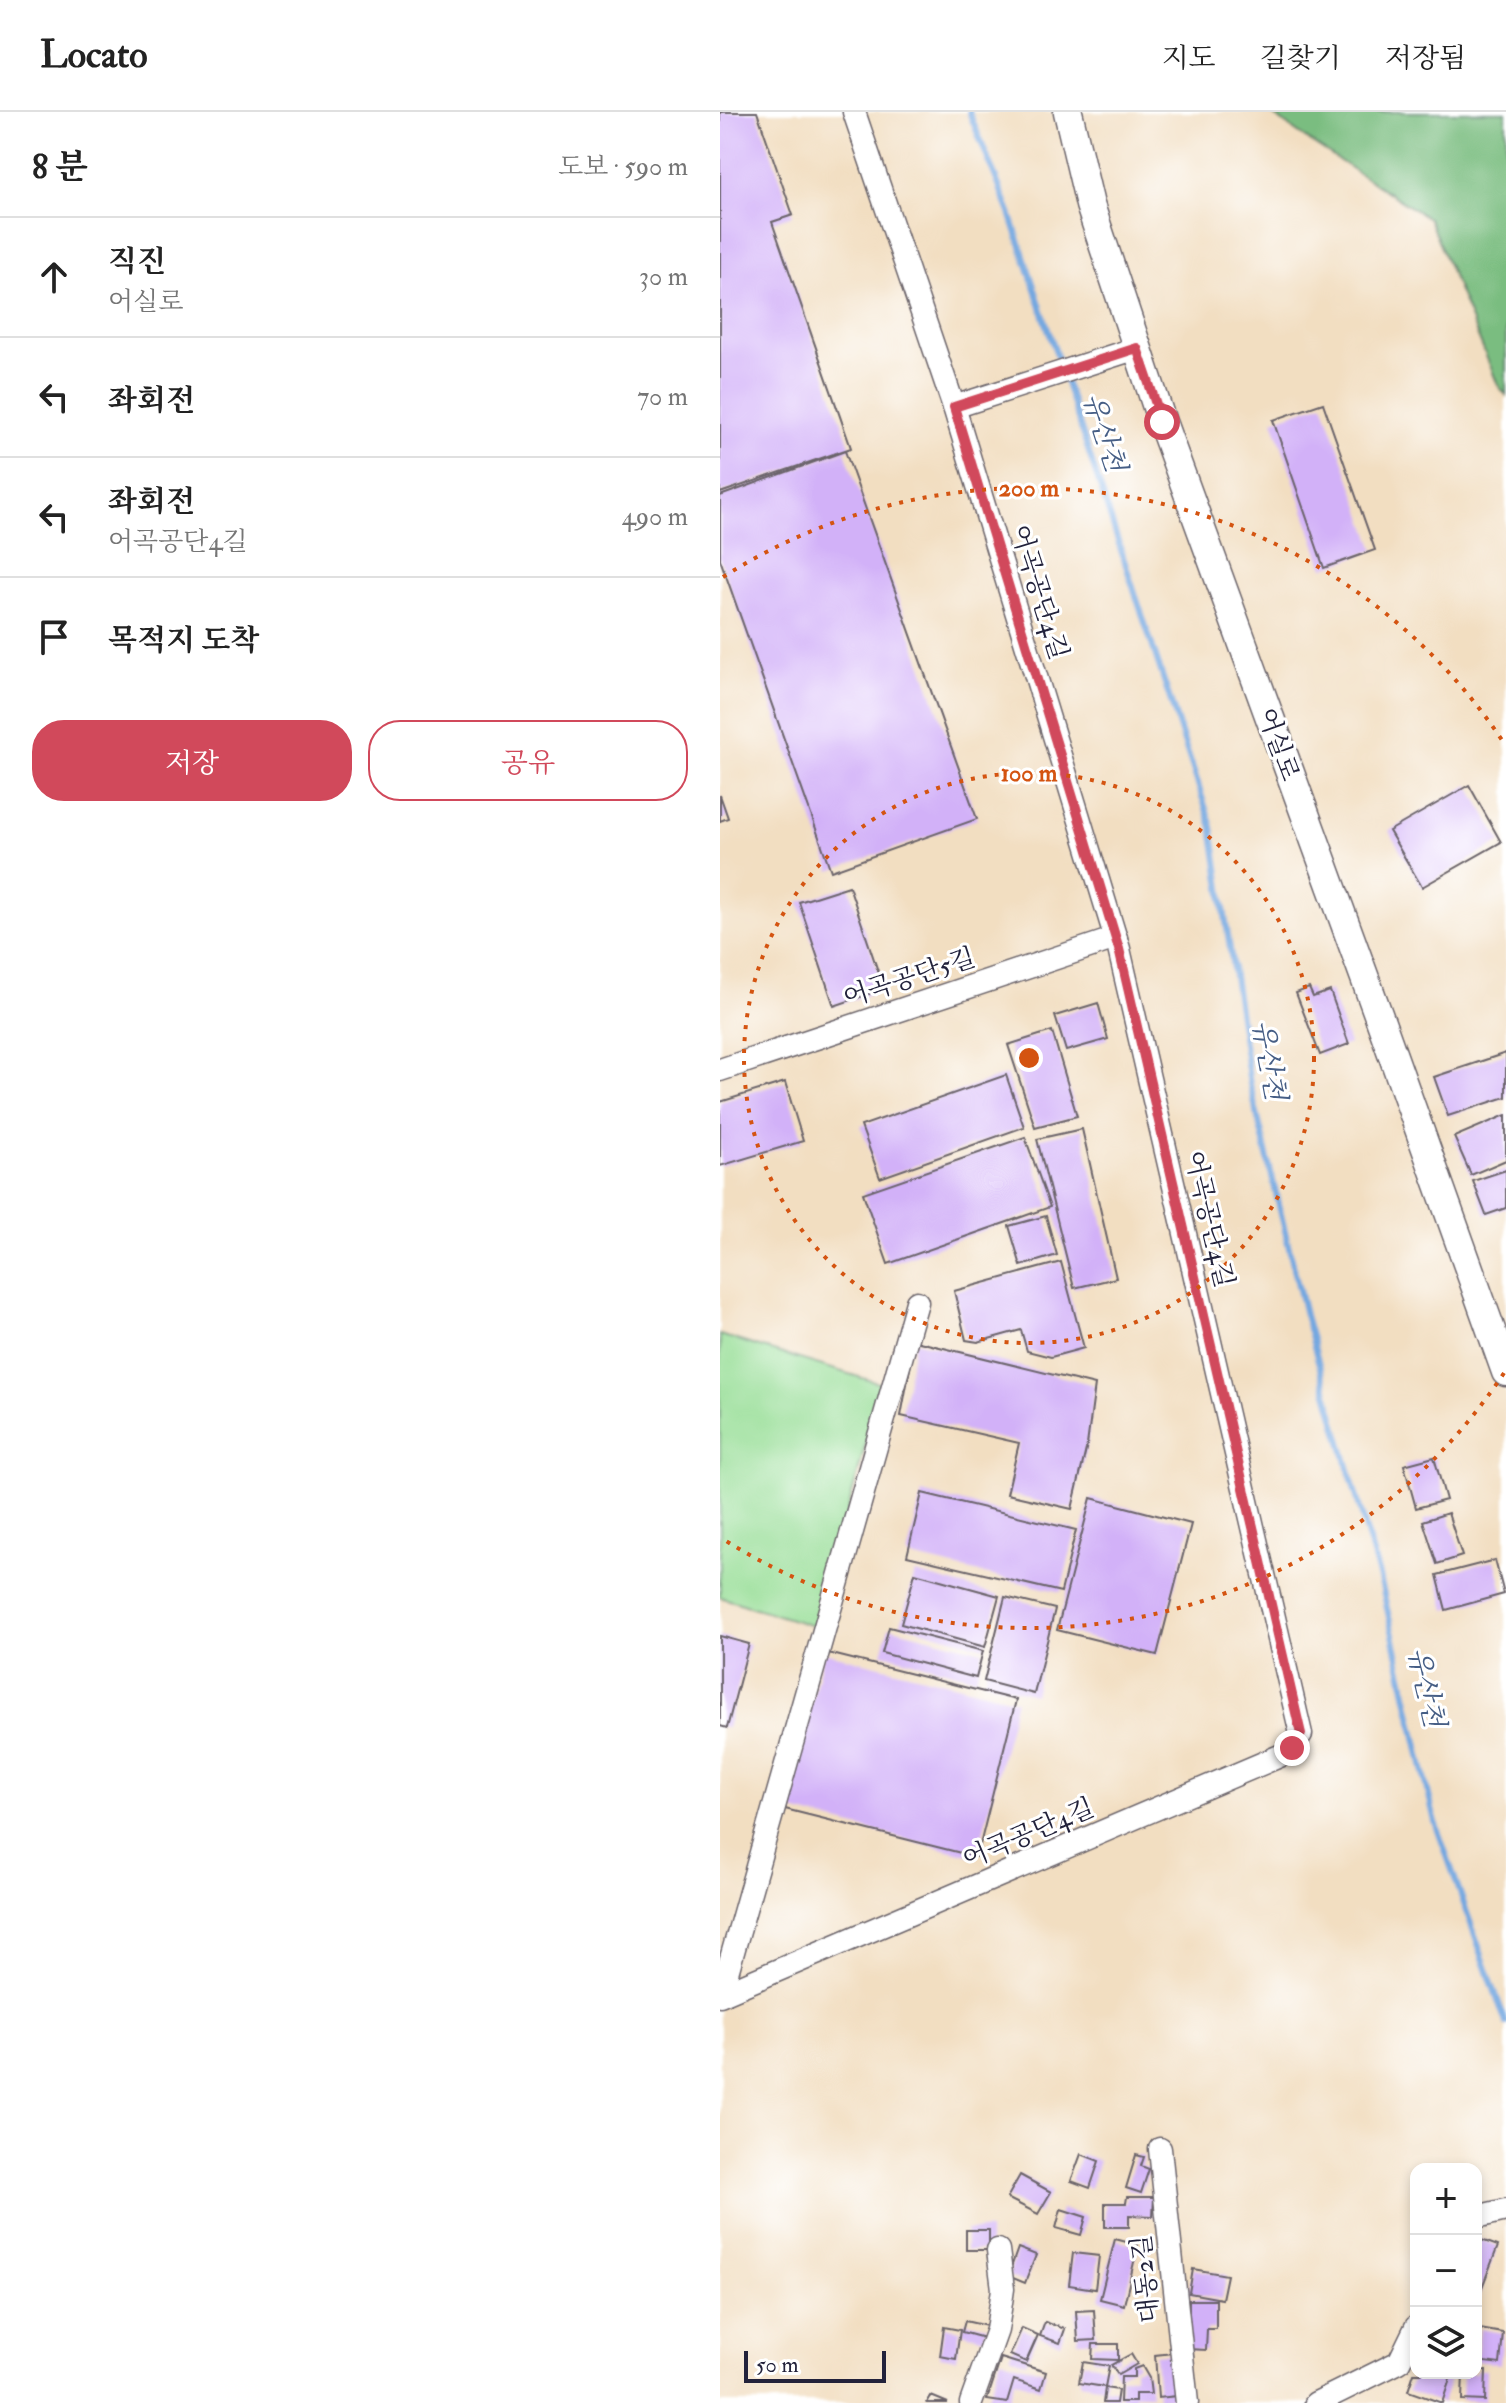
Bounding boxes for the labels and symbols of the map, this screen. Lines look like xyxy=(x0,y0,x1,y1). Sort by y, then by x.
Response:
water label: 유산천 xyxy=(1074,388,1133,478)
route start xyxy=(1144,404,1180,440)
text: 200 m xyxy=(999,473,1060,504)
street label: 어곡공단4길 xyxy=(1003,521,1075,664)
street label: 어실로 xyxy=(1250,703,1306,785)
text: 100 m xyxy=(1001,758,1058,789)
street label: 어곡공단5길 xyxy=(839,942,979,1014)
water label: 유산천 xyxy=(1244,1017,1293,1105)
centre of rings xyxy=(1015,1044,1043,1072)
street label: 어곡공단4길 xyxy=(1178,1148,1240,1291)
water label: 유산천 xyxy=(1399,1644,1452,1733)
route end xyxy=(1274,1730,1310,1766)
street label: 어곡공단4길 xyxy=(958,1792,1099,1876)
street label: 대동2길 xyxy=(1125,2233,1167,2325)
scale bar xyxy=(744,2347,886,2383)

